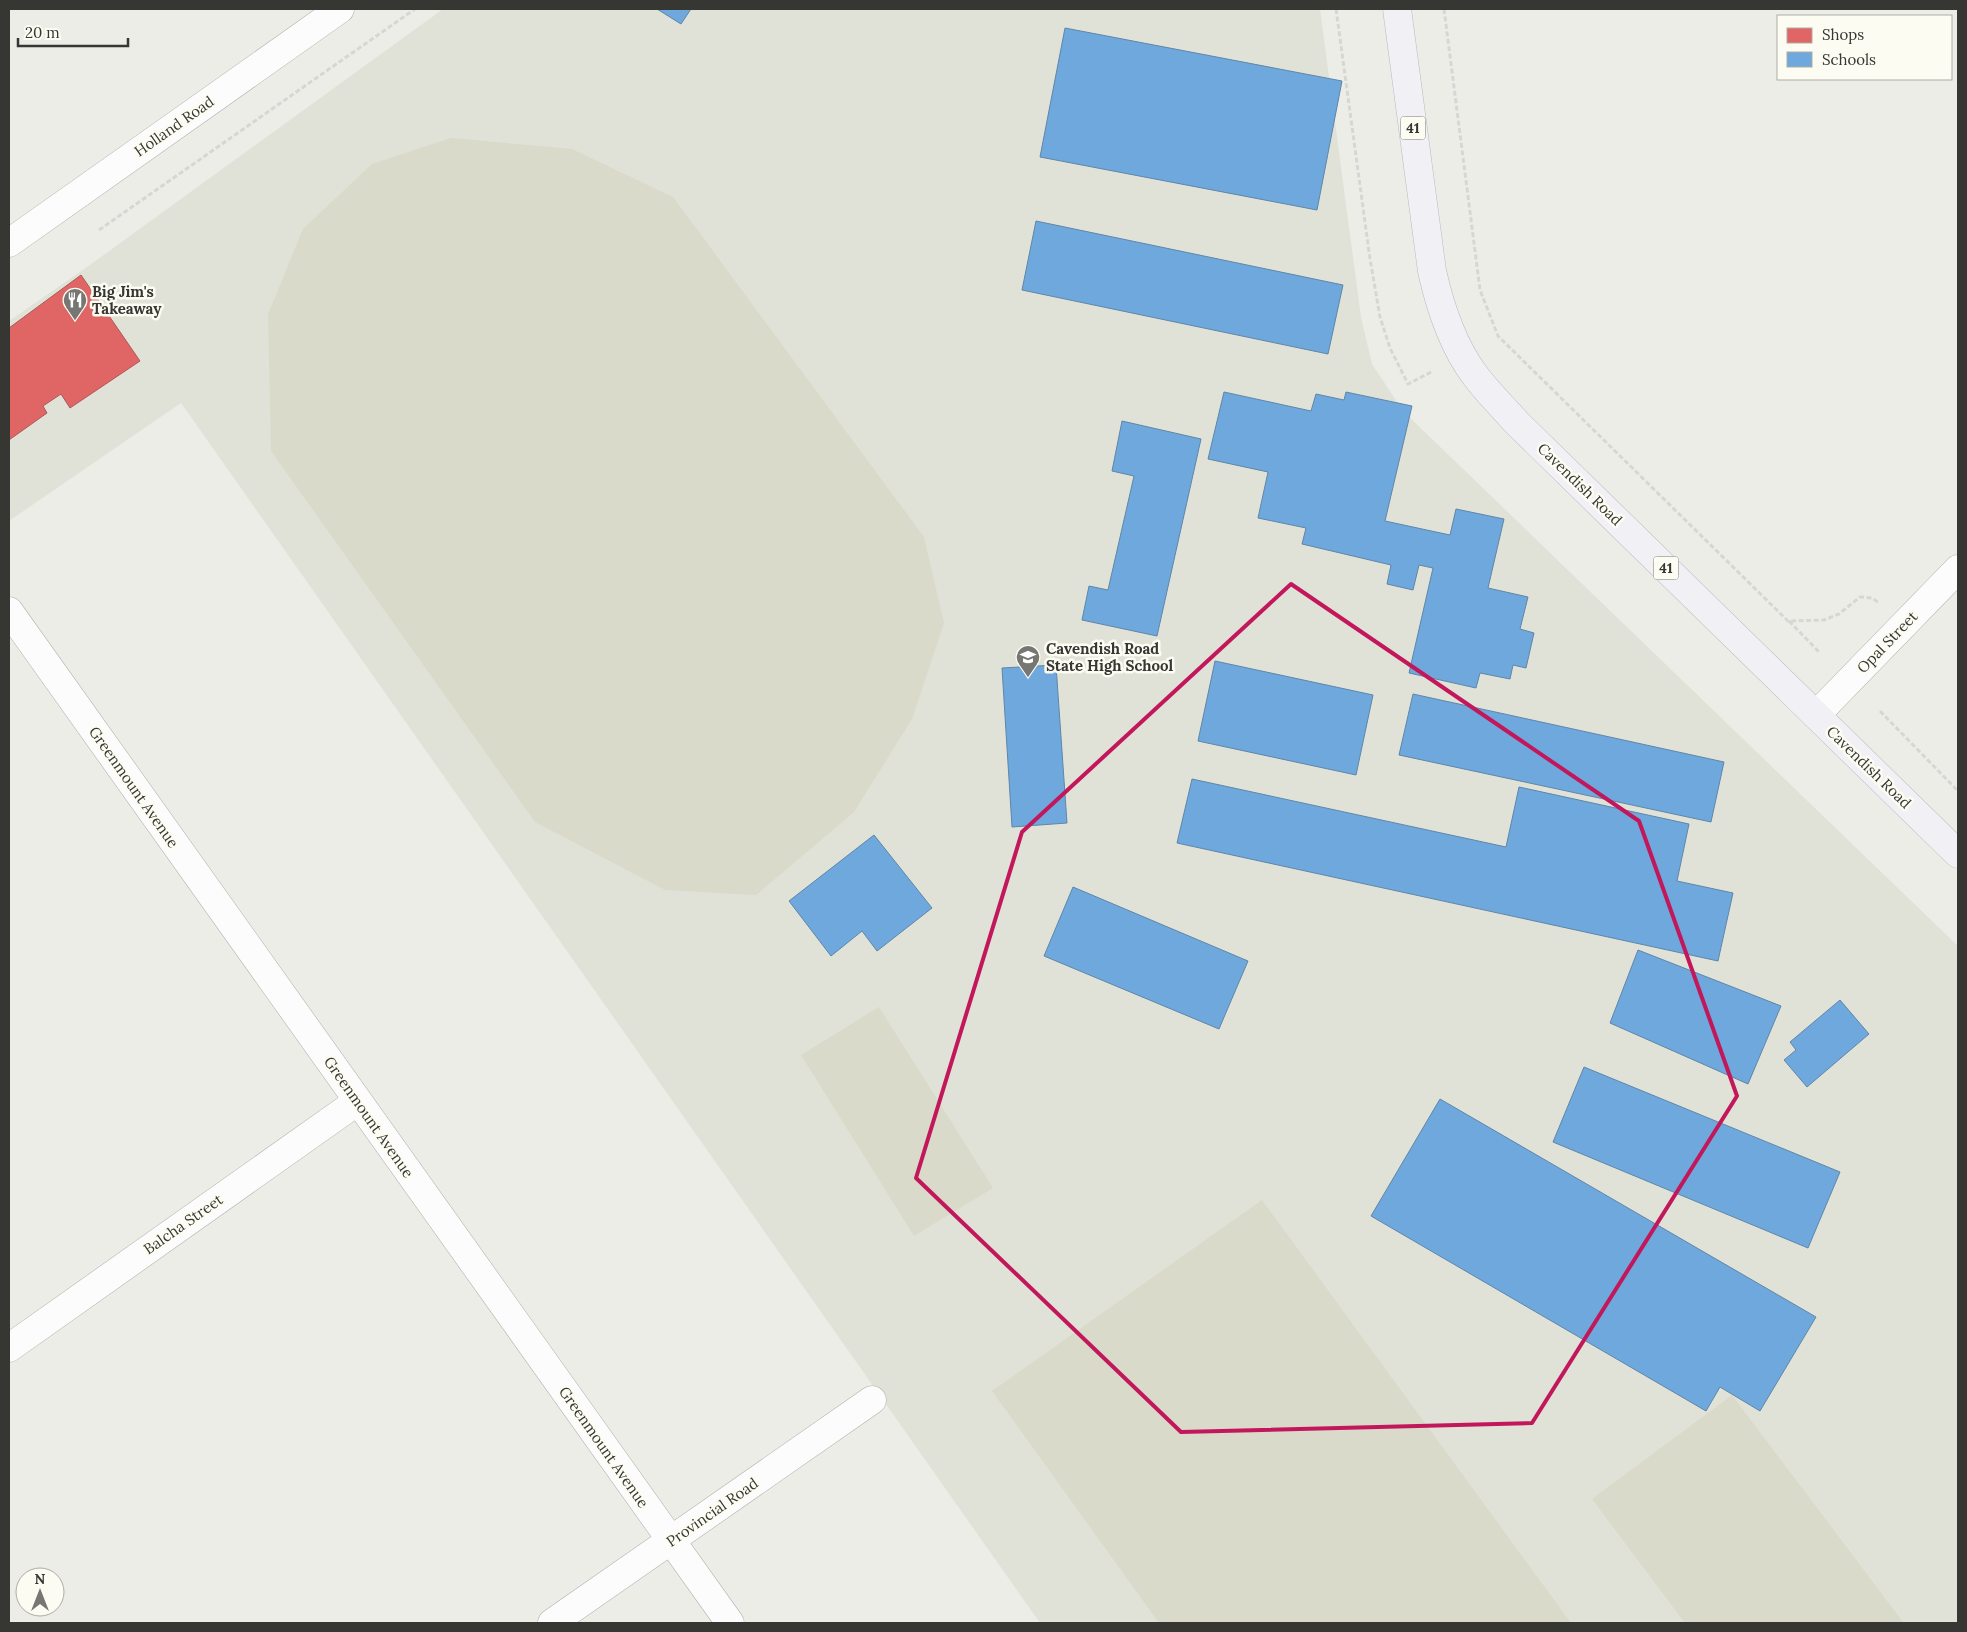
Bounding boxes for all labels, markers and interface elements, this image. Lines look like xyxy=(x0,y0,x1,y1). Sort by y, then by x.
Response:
scale bar xyxy=(18,15,128,47)
legend xyxy=(1777,15,1952,80)
text: 20 m xyxy=(25,23,60,42)
text: Shops xyxy=(1822,25,1864,44)
text: Schools xyxy=(1822,50,1876,69)
street label: Holland Road xyxy=(131,92,218,160)
road number: 41 xyxy=(1400,116,1426,140)
place label: Big Jim's Takeaway xyxy=(92,282,162,318)
restaurant icon: Big Jim's Takeaway xyxy=(62,287,88,321)
street label: Cavendish Road xyxy=(1534,439,1626,529)
road number: 41 xyxy=(1654,556,1678,580)
street label: Opal Street xyxy=(1853,607,1921,677)
place label: Cavendish Road State High School xyxy=(1046,639,1173,675)
school or university icon: Cavendish Road State High School xyxy=(1015,644,1041,678)
street label: Cavendish Road xyxy=(1823,722,1915,812)
street label: Greenmount Avenue xyxy=(85,723,183,851)
street label: Greenmount Avenue xyxy=(320,1053,418,1181)
street label: Balcha Street xyxy=(140,1190,226,1258)
street label: Greenmount Avenue xyxy=(555,1383,653,1511)
street label: Provincial Road xyxy=(662,1473,762,1551)
north arrow xyxy=(15,1567,65,1617)
text: N xyxy=(35,1570,46,1588)

